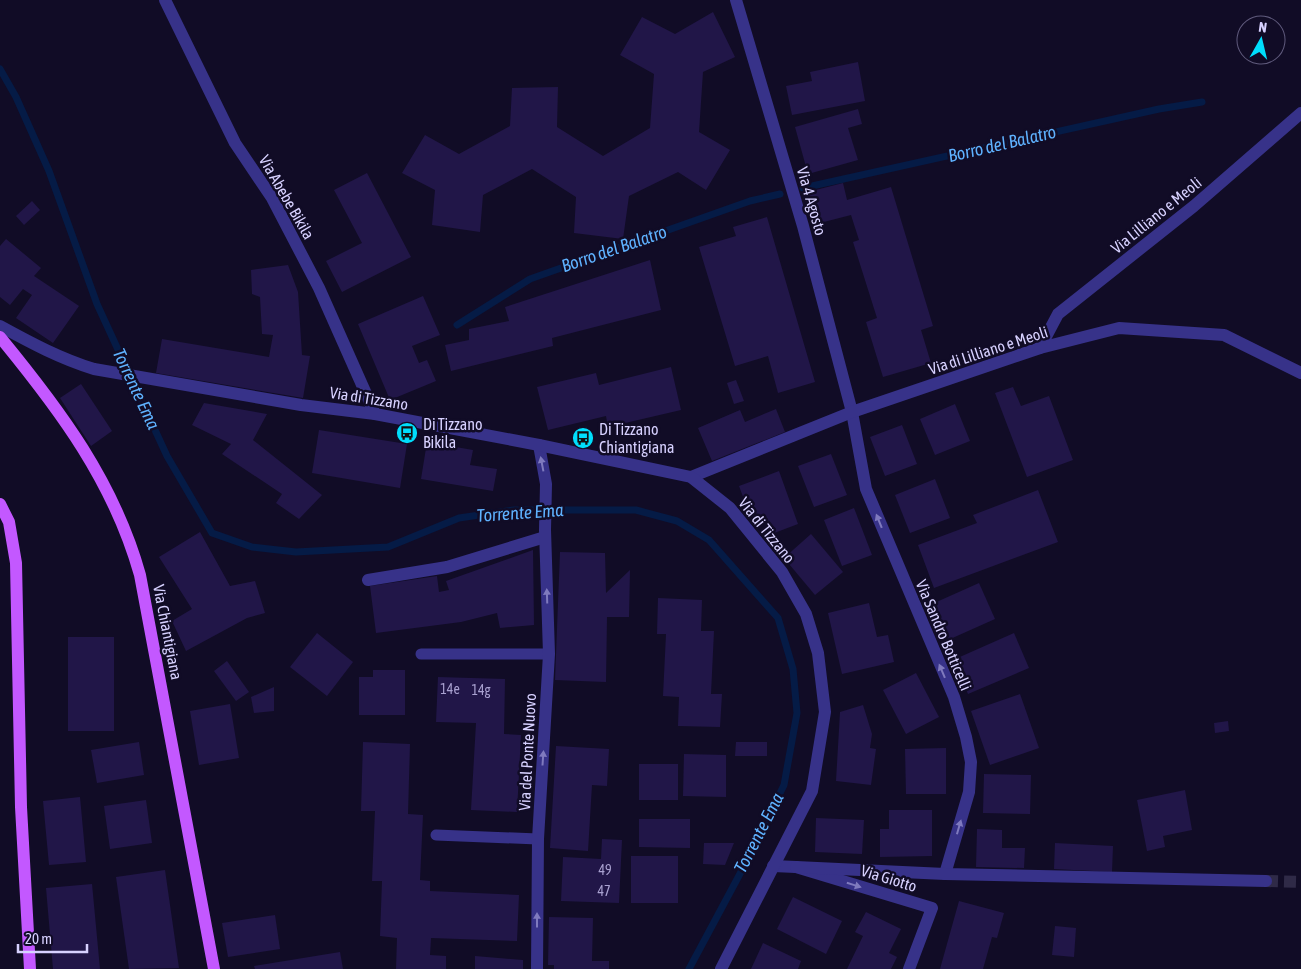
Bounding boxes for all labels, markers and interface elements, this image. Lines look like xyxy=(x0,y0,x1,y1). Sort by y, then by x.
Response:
north arrow xyxy=(1236,15,1286,65)
text: N xyxy=(1258,19,1268,36)
water label: Borro del Balatro xyxy=(946,121,1058,166)
street label: Via Abebe Bikila xyxy=(256,152,318,242)
street label: Via 4 Agosto xyxy=(793,165,830,238)
street label: Via Lilliano e Meoli xyxy=(1107,173,1205,257)
water label: Borro del Balatro xyxy=(558,221,669,276)
street label: Via di Lilliano e Meoli xyxy=(926,322,1050,378)
water label: Torrente Ema xyxy=(109,345,165,433)
street label: Via di Tizzano xyxy=(328,383,410,413)
place label: Di Tizzano Bikila xyxy=(423,415,482,451)
place label: Di Tizzano Chiantigiana xyxy=(599,420,674,457)
bus stop icon: Di Tizzano Bikila xyxy=(395,421,419,445)
bus stop icon: Di Tizzano Chiantigiana xyxy=(571,426,595,450)
one-way arrow xyxy=(538,456,546,472)
street label: Via di Tizzano xyxy=(735,494,799,566)
water label: Torrente Ema xyxy=(476,499,565,526)
one-way arrow xyxy=(874,514,882,528)
street label: Via Sandro Botticelli xyxy=(913,577,975,693)
street label: Via Chiantigiana xyxy=(149,583,186,681)
one-way arrow xyxy=(542,587,550,603)
one-way arrow xyxy=(938,664,946,678)
house number: 14e xyxy=(440,681,460,697)
house number: 14g xyxy=(471,682,491,698)
street label: Via del Ponte Nuovo xyxy=(515,693,539,811)
one-way arrow xyxy=(540,750,548,766)
water label: Torrente Ema xyxy=(729,789,788,876)
one-way arrow xyxy=(955,819,963,834)
street label: Via Giotto xyxy=(859,861,919,895)
house number: 49 xyxy=(598,862,612,878)
one-way arrow xyxy=(847,881,862,889)
house number: 47 xyxy=(597,883,611,899)
one-way arrow xyxy=(533,912,541,928)
scale bar xyxy=(18,922,86,954)
text: 20 m xyxy=(25,930,52,947)

